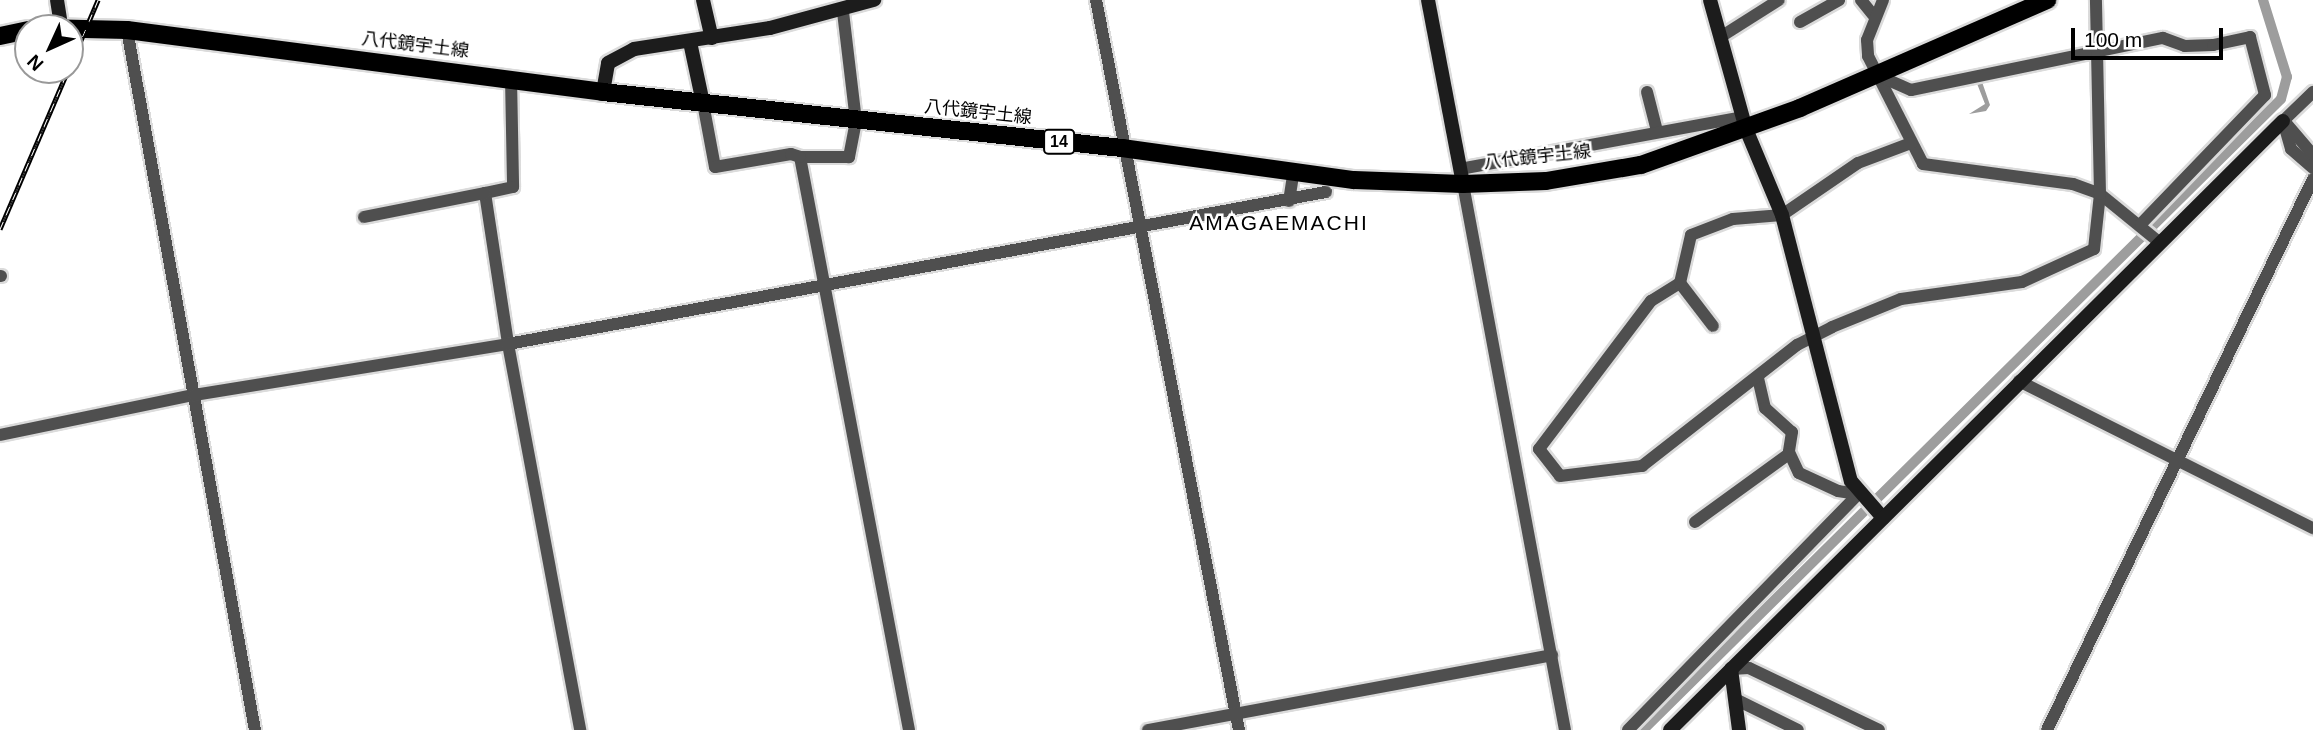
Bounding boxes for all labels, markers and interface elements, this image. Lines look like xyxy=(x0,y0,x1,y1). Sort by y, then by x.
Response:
north arrow xyxy=(14,14,84,84)
scale bar xyxy=(2075,14,2227,58)
street label: 八代鏡宇土線 xyxy=(360,28,470,62)
text: 100 m xyxy=(2084,28,2142,51)
text: N xyxy=(23,51,47,75)
street label: 八代鏡宇土線 xyxy=(923,96,1033,128)
road number: 14 xyxy=(1042,130,1076,154)
street label: 八代鏡宇土線 xyxy=(1482,141,1592,173)
district label: AMAGAEMACHI xyxy=(1191,210,1367,236)

